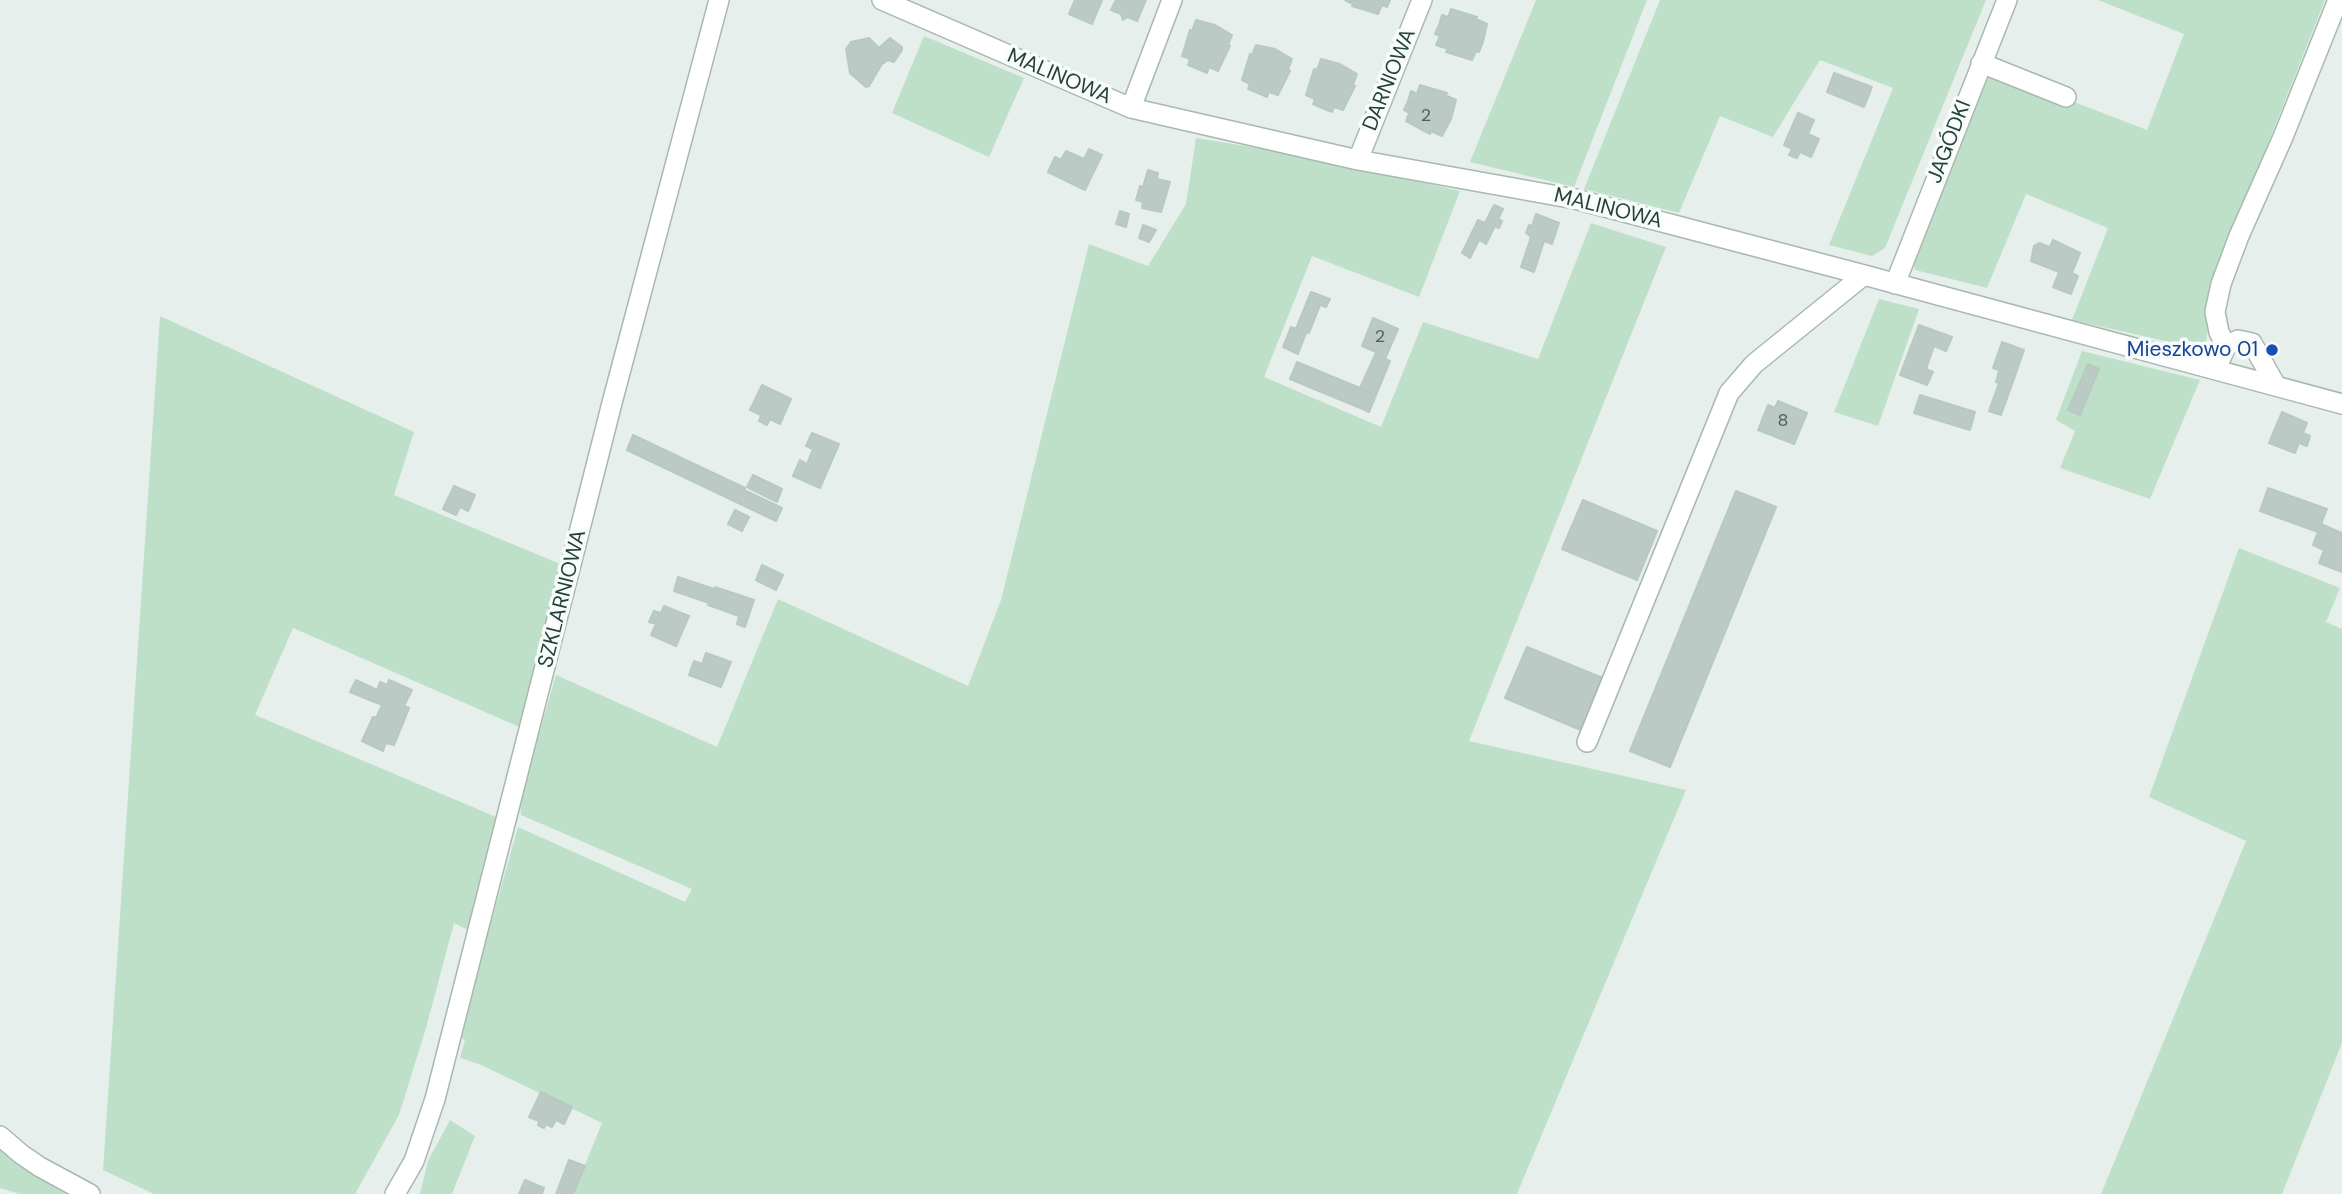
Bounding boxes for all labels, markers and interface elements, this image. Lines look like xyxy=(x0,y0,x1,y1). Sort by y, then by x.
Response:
street label: DARNIOWA xyxy=(1358,25,1422,135)
street label: MALINOWA xyxy=(1003,44,1115,110)
street label: JAGÓDKI xyxy=(1923,97,1977,187)
house number: 2 xyxy=(1421,105,1431,127)
street label: MALINOWA xyxy=(1551,183,1665,235)
house number: 2 xyxy=(1375,326,1385,348)
place label: Mieszkowo 01 xyxy=(2127,337,2258,363)
marker: Mieszkowo 01 xyxy=(2264,342,2280,358)
house number: 8 xyxy=(1778,410,1788,432)
street label: SZKLARNIOWA xyxy=(534,527,592,671)

